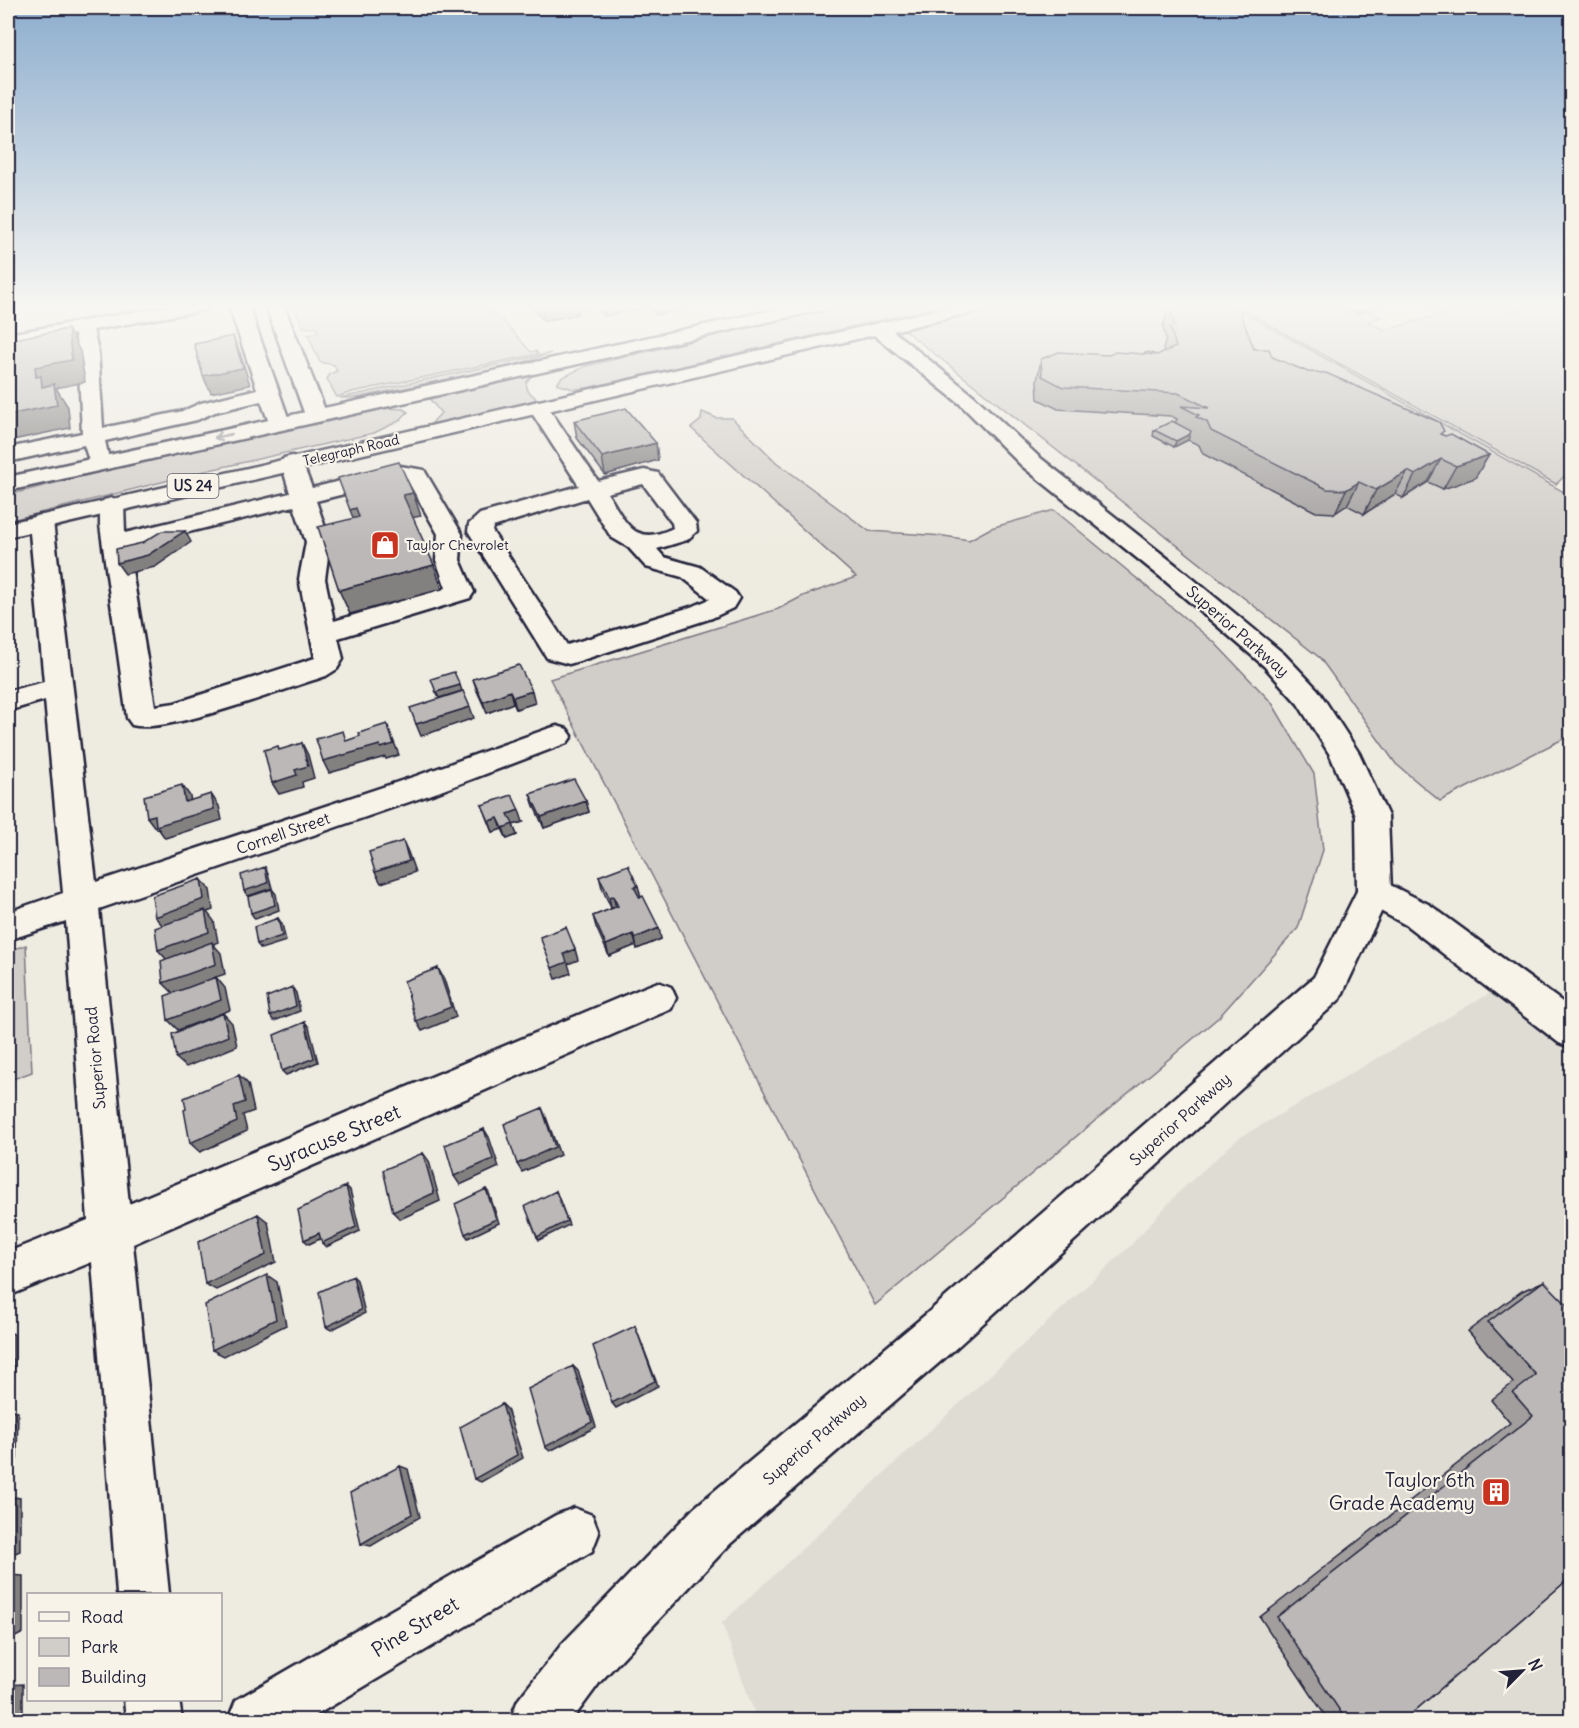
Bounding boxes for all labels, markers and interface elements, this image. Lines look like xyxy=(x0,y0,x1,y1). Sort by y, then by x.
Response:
street label: Telegraph Road xyxy=(301,430,401,470)
one-way arrow xyxy=(214,431,233,442)
road number: US 24 xyxy=(168,474,218,498)
shop icon: Taylor Chevrolet xyxy=(369,529,401,561)
place label: Taylor Chevrolet xyxy=(406,536,509,554)
street label: Superior Parkway xyxy=(1183,581,1293,681)
street label: Cornell Street xyxy=(234,807,333,858)
street label: Superior Road xyxy=(81,1006,109,1110)
street label: Superior Parkway xyxy=(1125,1068,1235,1170)
street label: Syracuse Street xyxy=(264,1098,404,1177)
street label: Superior Parkway xyxy=(759,1389,869,1489)
place label: Taylor 6th Grade Academy xyxy=(1329,1467,1475,1515)
building icon: Taylor 6th Grade Academy xyxy=(1480,1476,1512,1508)
street label: Pine Street xyxy=(367,1591,463,1662)
legend xyxy=(27,1593,222,1701)
text: Road xyxy=(81,1605,124,1628)
text: Park xyxy=(81,1635,118,1658)
north arrow xyxy=(1492,1641,1552,1701)
text: N xyxy=(1524,1655,1547,1674)
text: Building xyxy=(81,1665,146,1688)

